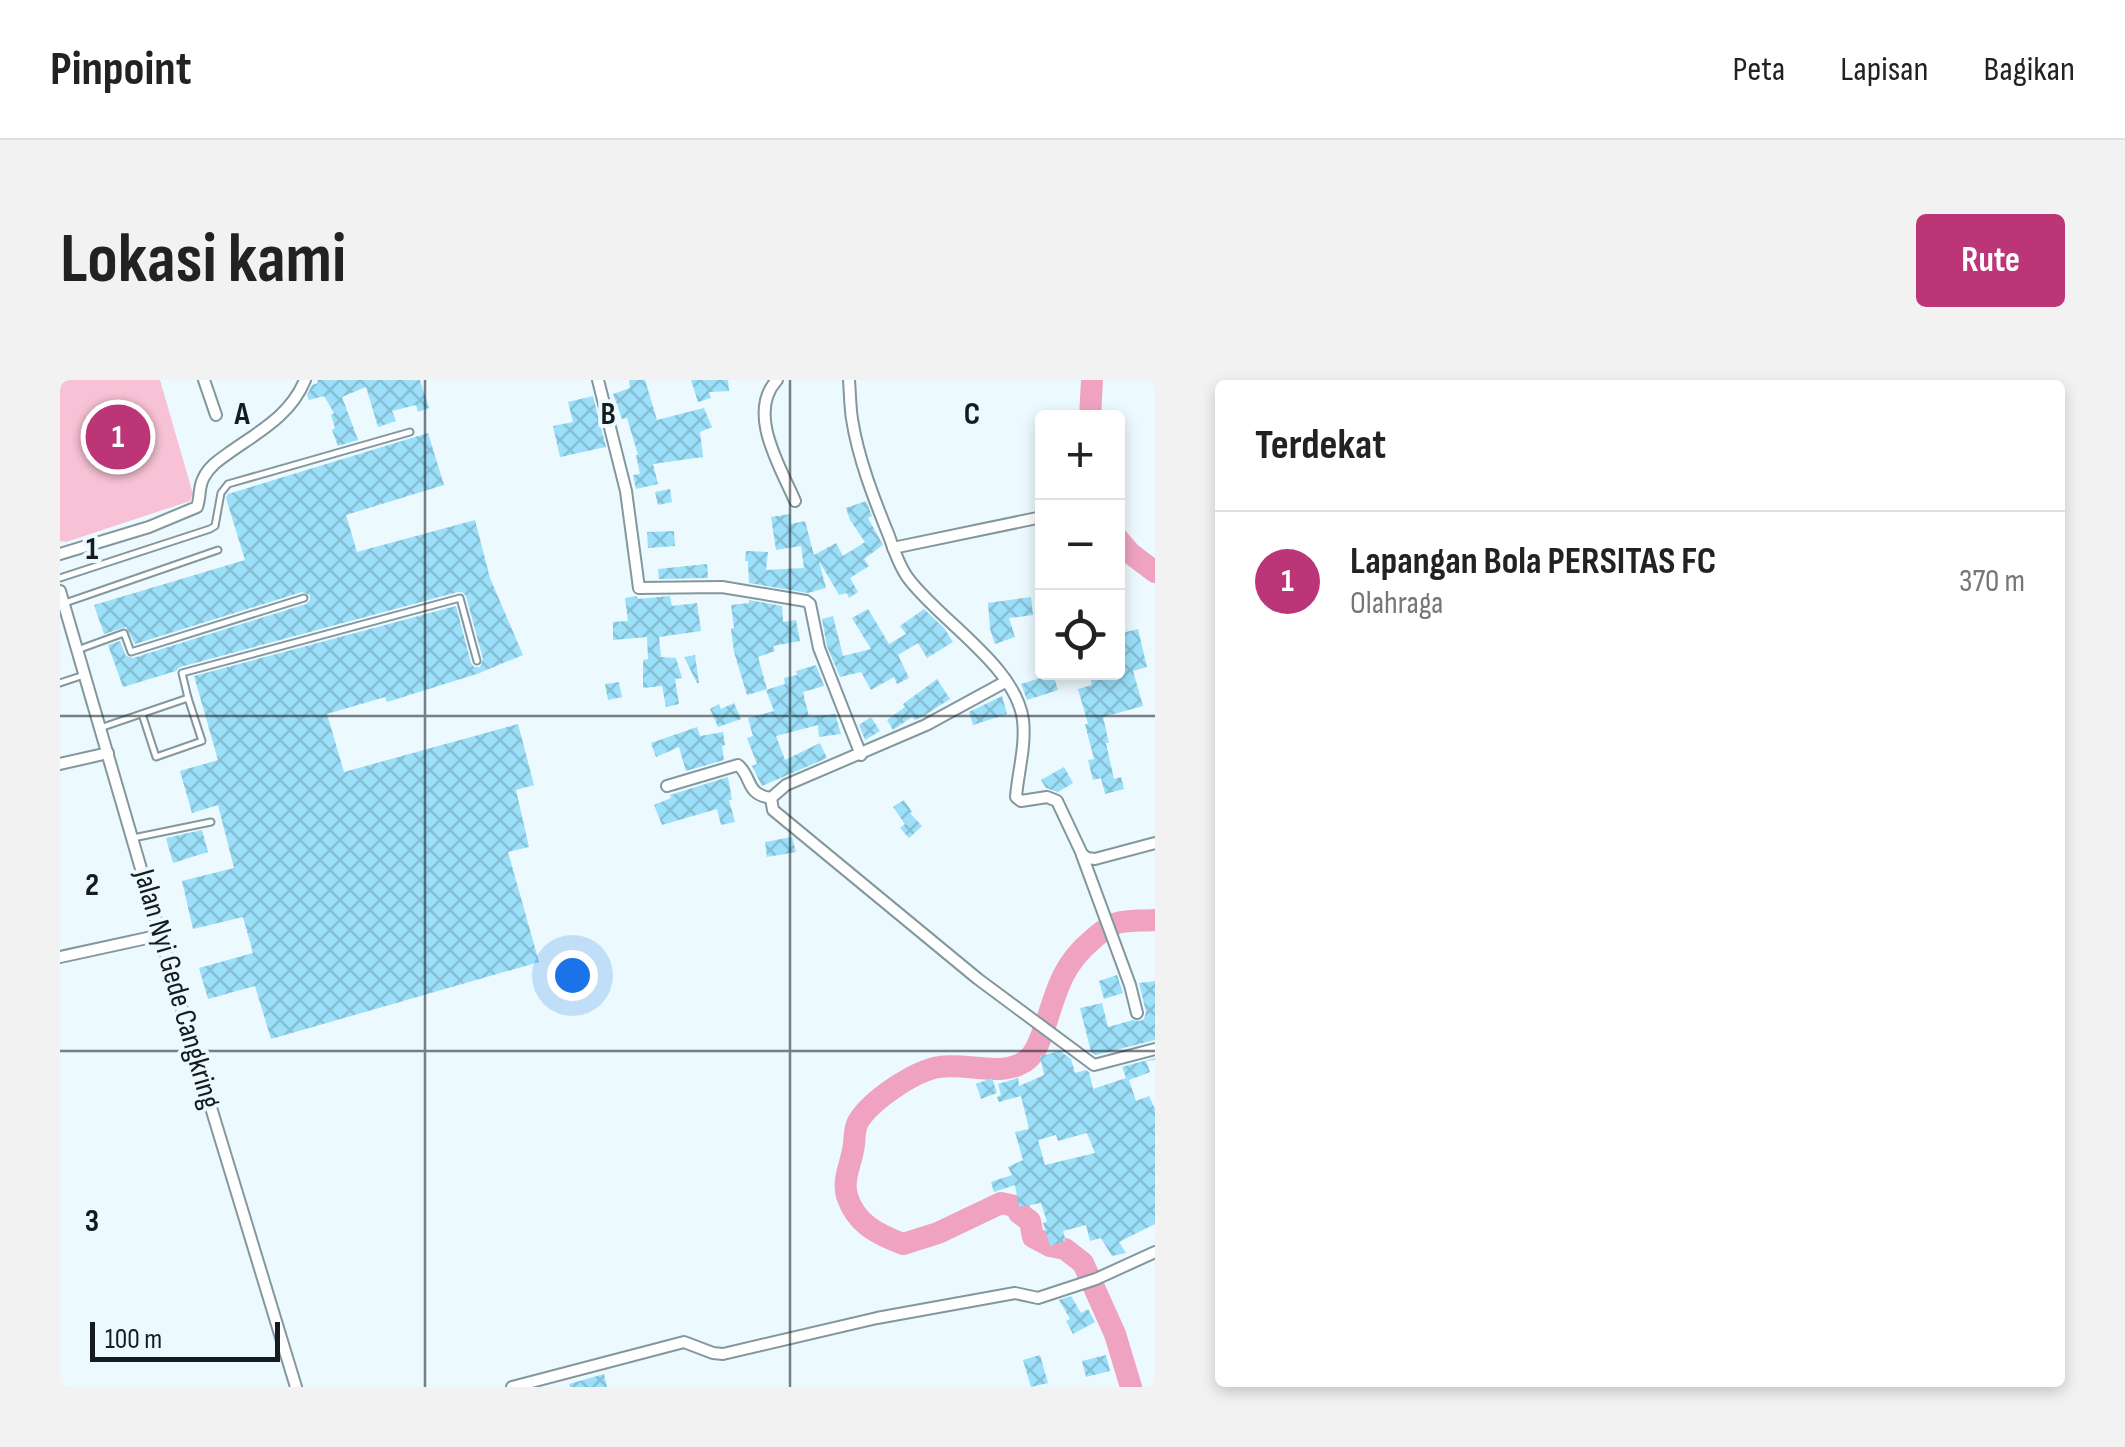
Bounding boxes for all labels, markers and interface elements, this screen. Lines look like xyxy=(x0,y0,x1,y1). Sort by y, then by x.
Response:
text: Pinpoint xyxy=(50,41,192,98)
text: Peta xyxy=(1733,48,1785,91)
text: Lapisan xyxy=(1840,48,1929,91)
text: Bagikan xyxy=(1984,48,2075,91)
button: Rute xyxy=(1916,214,2065,307)
text: Lokasi kami xyxy=(60,218,346,302)
text: A xyxy=(233,395,250,434)
text: B xyxy=(600,395,616,434)
text: C xyxy=(964,395,980,434)
pin: 1 xyxy=(86,400,150,474)
map controls xyxy=(1035,410,1125,680)
button: + xyxy=(1035,410,1125,500)
text: Terdekat xyxy=(1255,420,1386,471)
button: − xyxy=(1035,500,1125,590)
text: 1 xyxy=(86,530,99,569)
text: Lapangan Bola PERSITAS FC xyxy=(1350,539,1716,584)
text: 1 xyxy=(1281,562,1294,601)
text: 370 m xyxy=(1959,562,2025,601)
text: Olahraga xyxy=(1350,584,1443,623)
button: locate xyxy=(1035,590,1125,680)
street label: Jalan Nyi Gede Cangkring xyxy=(125,864,228,1113)
text: 2 xyxy=(85,866,99,905)
your location xyxy=(547,950,598,1001)
text: 3 xyxy=(85,1202,99,1241)
scale bar xyxy=(90,1317,280,1361)
text: 100 m xyxy=(105,1323,162,1356)

